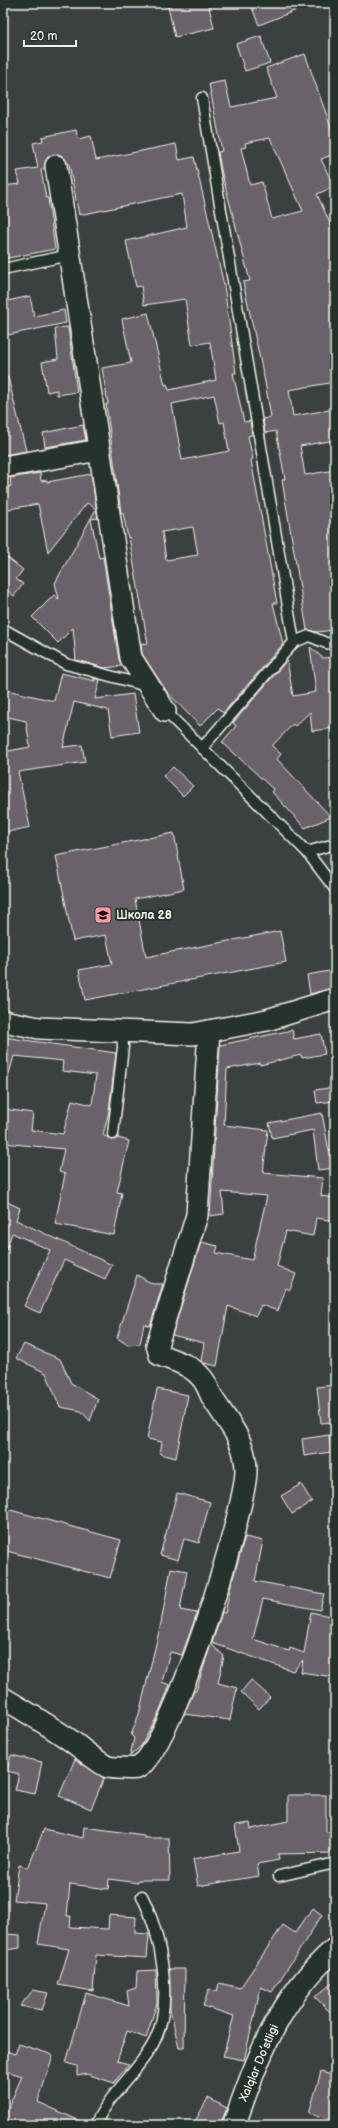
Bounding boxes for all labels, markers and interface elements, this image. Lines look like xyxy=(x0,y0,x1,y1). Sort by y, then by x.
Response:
scale bar xyxy=(24,22,76,48)
text: 20 m xyxy=(30,29,57,44)
school or university icon: Школа 28 xyxy=(93,905,113,925)
place label: Школа 28 xyxy=(116,908,172,923)
street label: Xalqlar Do’stligi xyxy=(236,2022,282,2105)

